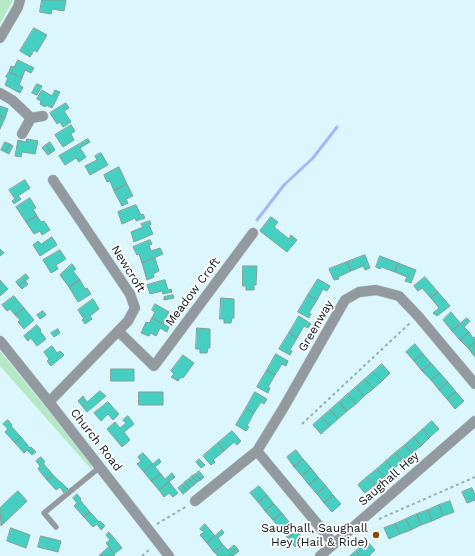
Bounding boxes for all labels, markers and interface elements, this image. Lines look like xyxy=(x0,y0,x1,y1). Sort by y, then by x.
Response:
street label: Newcroft xyxy=(108,243,148,295)
street label: Meadow Croft xyxy=(163,255,223,329)
street label: Greenway xyxy=(295,298,337,354)
street label: Church Road xyxy=(67,406,125,474)
street label: Saughall Hey xyxy=(356,449,422,509)
place label: Saughall, Saughall Hey (Hail & Ride) xyxy=(261,521,368,549)
marker: Saughall, Saughall Hey (Hail & Ride) xyxy=(371,530,381,540)

